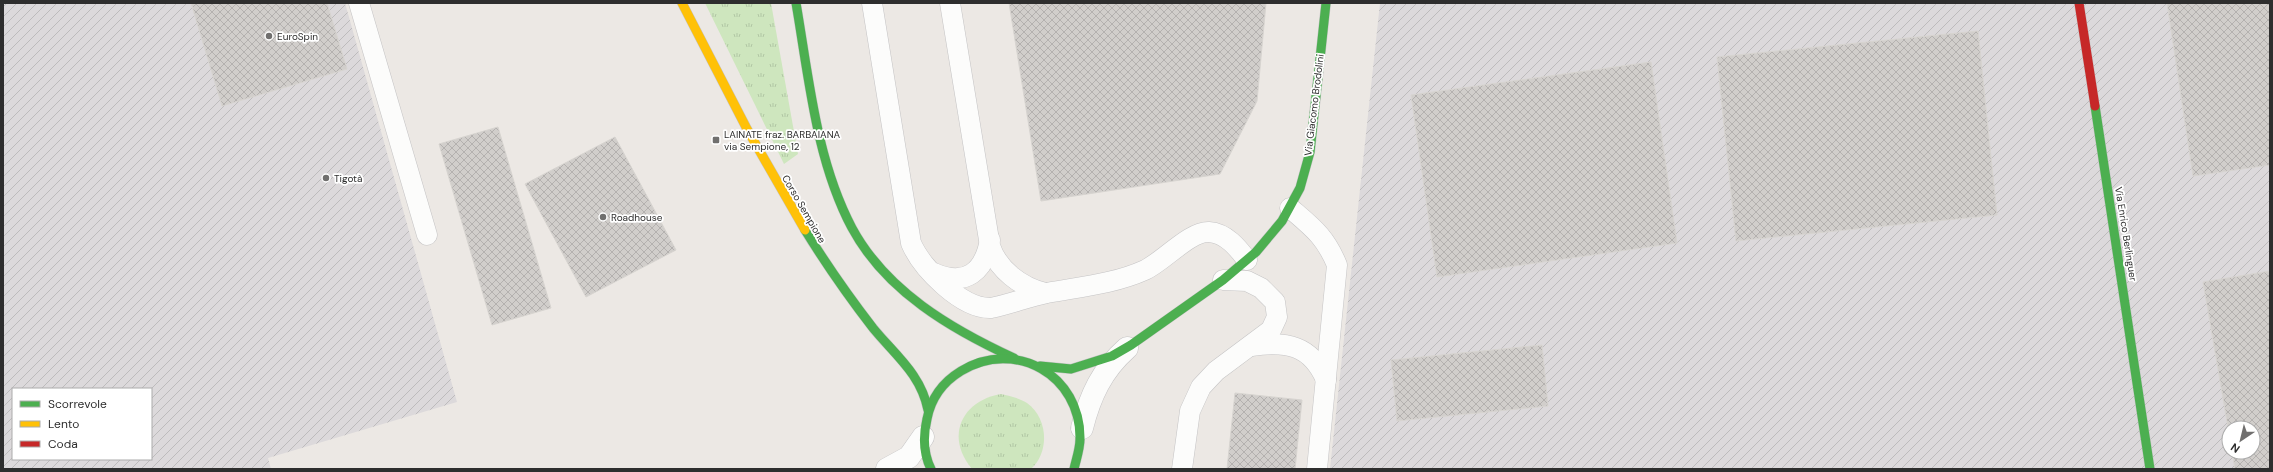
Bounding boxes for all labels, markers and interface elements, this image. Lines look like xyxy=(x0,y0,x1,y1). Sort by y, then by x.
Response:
place label: EuroSpin xyxy=(277,30,318,43)
marker: EuroSpin xyxy=(264,31,274,41)
street label: Via Giacomo Brodolini xyxy=(1301,53,1327,157)
place label: LAINATE fraz. BARBAIANA via Sempione, 12 xyxy=(724,128,841,153)
marker: LAINATE fraz. BARBAIANA via Sempione, 12 xyxy=(711,135,721,145)
place label: Tigotà xyxy=(334,172,362,185)
street label: Corso Sempione xyxy=(779,172,829,246)
marker: Tigotà xyxy=(321,173,331,183)
street label: Via Enrico Berlinguer xyxy=(2112,186,2140,282)
place label: Roadhouse xyxy=(611,211,663,224)
marker: Roadhouse xyxy=(598,212,608,222)
legend xyxy=(12,388,152,460)
text: Scorrevole xyxy=(48,396,107,412)
text: Lento xyxy=(48,416,79,432)
north arrow xyxy=(2221,420,2261,460)
text: Coda xyxy=(48,436,78,452)
text: N xyxy=(2228,440,2243,456)

